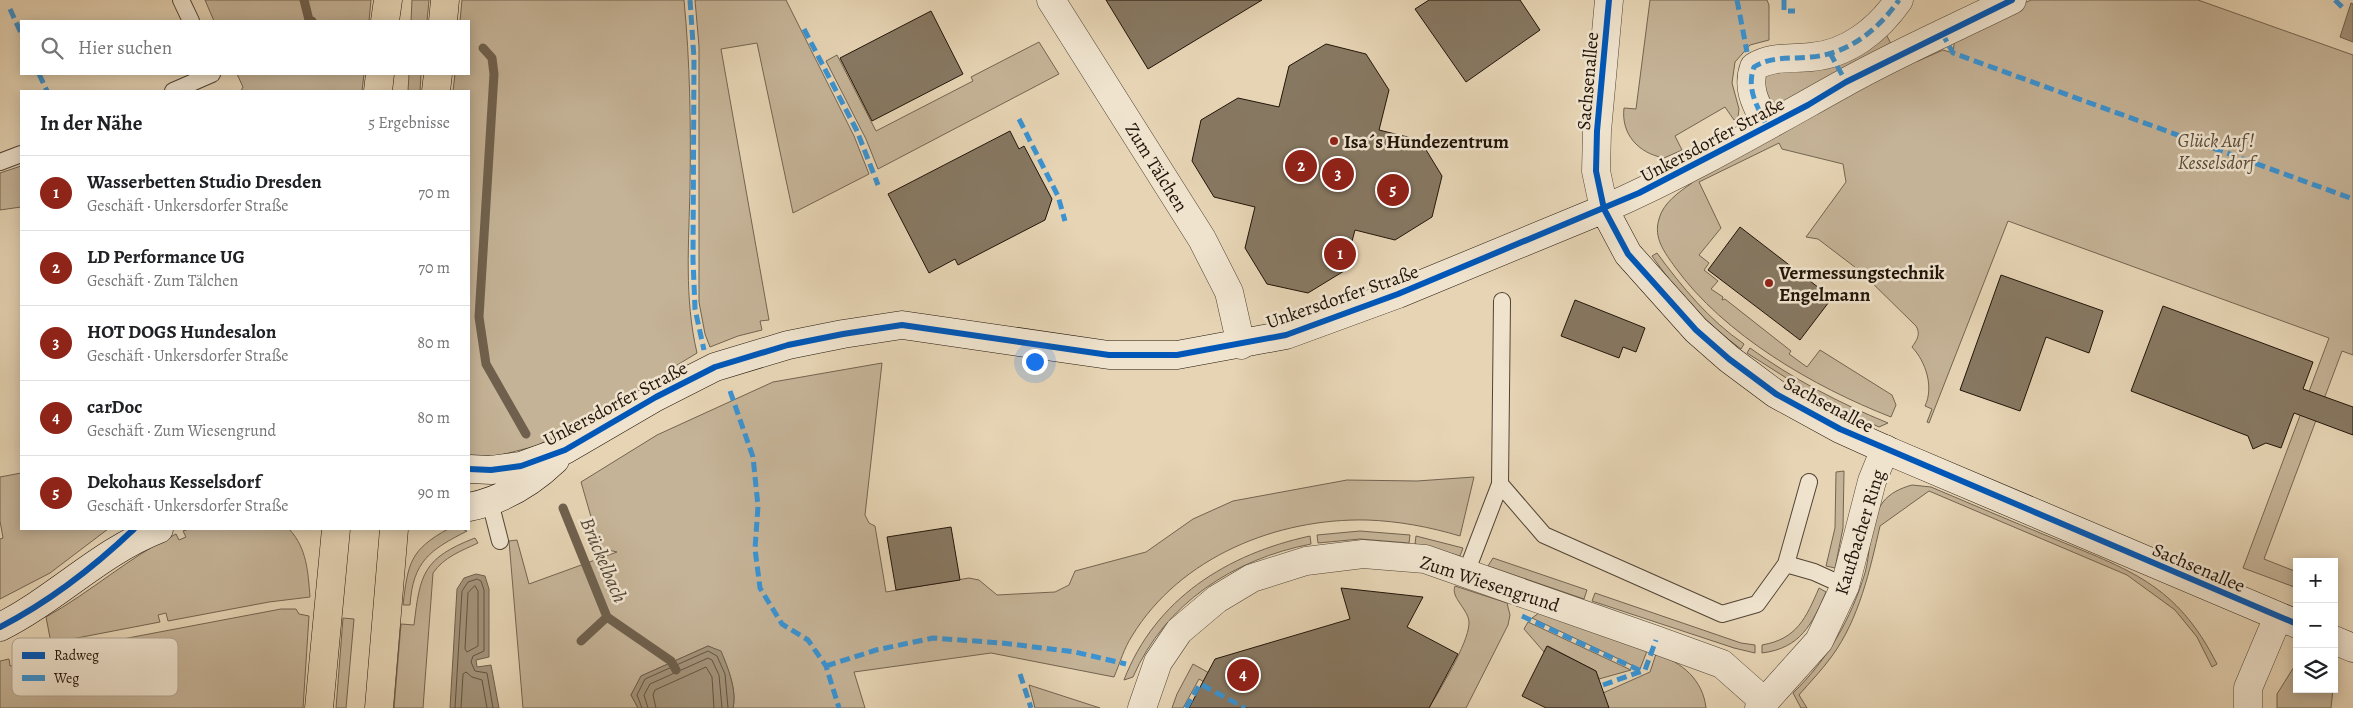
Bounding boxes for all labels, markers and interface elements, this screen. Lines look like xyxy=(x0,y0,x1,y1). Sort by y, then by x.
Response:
search box xyxy=(20,20,470,75)
street label: Sachsenallee xyxy=(1571,31,1605,131)
icon: search xyxy=(38,34,66,62)
text: Hier suchen xyxy=(78,35,172,61)
street label: Unkersdorfer Straße xyxy=(1636,91,1789,189)
text: In der Nähe xyxy=(40,109,142,137)
text: 5 Ergebnisse xyxy=(368,112,450,134)
street label: Zum Tälchen xyxy=(1118,118,1194,217)
park label: Glück Auf ! Kesselsdorf xyxy=(2178,128,2258,176)
place label: Isa´s Hundezentrum xyxy=(1344,129,1509,155)
marker: Isa´s Hundezentrum xyxy=(1328,135,1340,147)
pin: 2 xyxy=(1285,147,1317,185)
pin: 3 xyxy=(1322,155,1354,193)
text: Wasserbetten Studio Dresden xyxy=(87,169,322,195)
pin: 5 xyxy=(1377,171,1409,209)
text: 1 xyxy=(53,182,59,204)
text: 70 m xyxy=(418,182,450,204)
text: Geschäft · Unkersdorfer Straße xyxy=(87,195,288,217)
pin: 1 xyxy=(1324,235,1356,273)
text: LD Performance UG xyxy=(87,244,245,270)
text: 2 xyxy=(52,257,60,279)
text: 70 m xyxy=(418,257,450,279)
street label: Unkersdorfer Straße xyxy=(1262,259,1422,335)
place label: Vermessungstechnik Engelmann xyxy=(1778,260,1945,308)
text: Geschäft · Zum Tälchen xyxy=(87,270,238,292)
marker: Vermessungstechnik Engelmann xyxy=(1763,277,1775,289)
text: HOT DOGS Hundesalon xyxy=(87,319,276,345)
text: 3 xyxy=(53,332,59,354)
text: 80 m xyxy=(417,332,450,354)
text: Geschäft · Unkersdorfer Straße xyxy=(87,345,288,367)
your location xyxy=(1022,349,1048,375)
street label: Unkersdorfer Straße xyxy=(539,355,692,453)
street label: Sachsenallee xyxy=(1779,370,1878,439)
text: carDoc xyxy=(87,394,142,420)
text: 4 xyxy=(52,407,60,429)
text: 80 m xyxy=(417,407,450,429)
text: Geschäft · Zum Wiesengrund xyxy=(87,420,276,442)
street label: Kaufbacher Ring xyxy=(1829,466,1892,598)
text: Dekohaus Kesselsdorf xyxy=(87,469,261,495)
text: 5 xyxy=(53,482,59,504)
text: 90 m xyxy=(418,482,450,504)
text: Geschäft · Unkersdorfer Straße xyxy=(87,495,288,517)
water label: Brückelbach xyxy=(573,513,634,607)
street label: Sachsenallee xyxy=(2148,537,2249,599)
street label: Zum Wiesengrund xyxy=(1416,549,1564,619)
map controls xyxy=(2293,558,2338,693)
button: + xyxy=(2293,558,2338,603)
button: − xyxy=(2293,603,2338,648)
legend xyxy=(12,638,178,696)
text: Radweg xyxy=(54,646,99,665)
button: layers xyxy=(2293,648,2338,693)
pin: 4 xyxy=(1227,656,1259,694)
text: Weg xyxy=(53,669,79,688)

